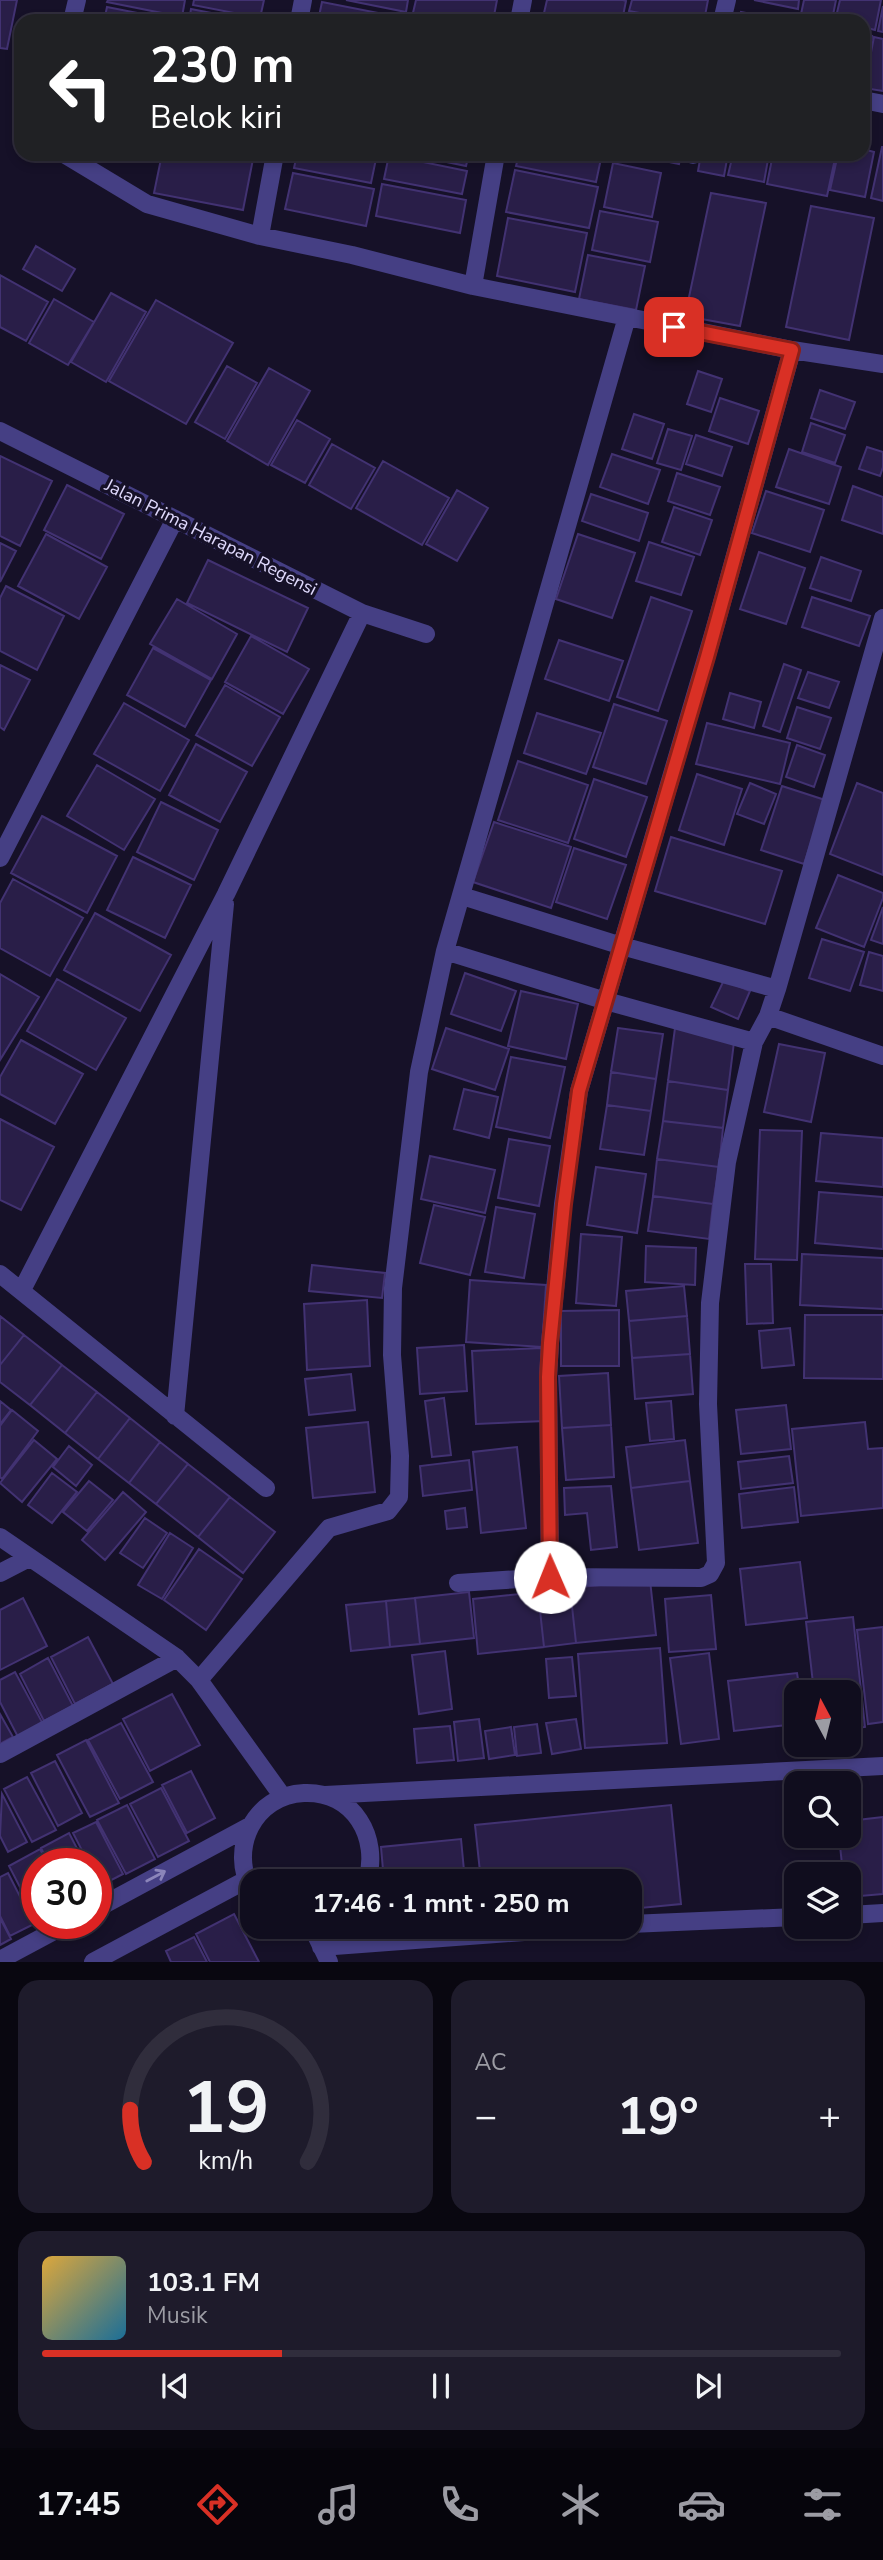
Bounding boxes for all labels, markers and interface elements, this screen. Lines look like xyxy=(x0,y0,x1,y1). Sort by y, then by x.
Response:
text: 230 m xyxy=(150,32,294,99)
icon: left xyxy=(35,42,126,133)
text: Belok kiri xyxy=(150,96,282,139)
pin xyxy=(644,297,704,357)
icon: arrive xyxy=(655,308,693,346)
street label: Jalan Prima Harapan Regensi xyxy=(100,472,321,601)
position arrow xyxy=(513,1540,587,1614)
north arrow xyxy=(784,1680,861,1757)
map controls xyxy=(784,1680,861,1939)
button: search xyxy=(784,1771,861,1848)
speed limit sign: 30 xyxy=(21,1848,112,1939)
button: layers xyxy=(784,1862,861,1939)
one-way arrow xyxy=(146,1869,166,1883)
text: 17:46 · 1 mnt · 250 m xyxy=(312,1886,570,1921)
text: AC xyxy=(475,2047,506,2078)
text: 19 xyxy=(182,2059,269,2159)
text: 19° xyxy=(617,2081,699,2152)
text: − xyxy=(475,2091,497,2142)
text: + xyxy=(818,2091,841,2142)
text: km/h xyxy=(198,2144,253,2178)
text: 103.1 FM xyxy=(147,2265,260,2300)
text: Musik xyxy=(147,2300,207,2331)
icon: previous xyxy=(156,2367,194,2405)
icon: pause xyxy=(422,2367,460,2405)
icon: next xyxy=(689,2367,727,2405)
icon: directions xyxy=(193,2480,242,2529)
icon: music xyxy=(314,2480,363,2529)
icon: phone xyxy=(435,2480,484,2529)
icon: climate xyxy=(556,2480,605,2529)
icon: car xyxy=(677,2480,726,2529)
icon: filters xyxy=(798,2480,847,2529)
text: 17:45 xyxy=(36,2483,121,2526)

